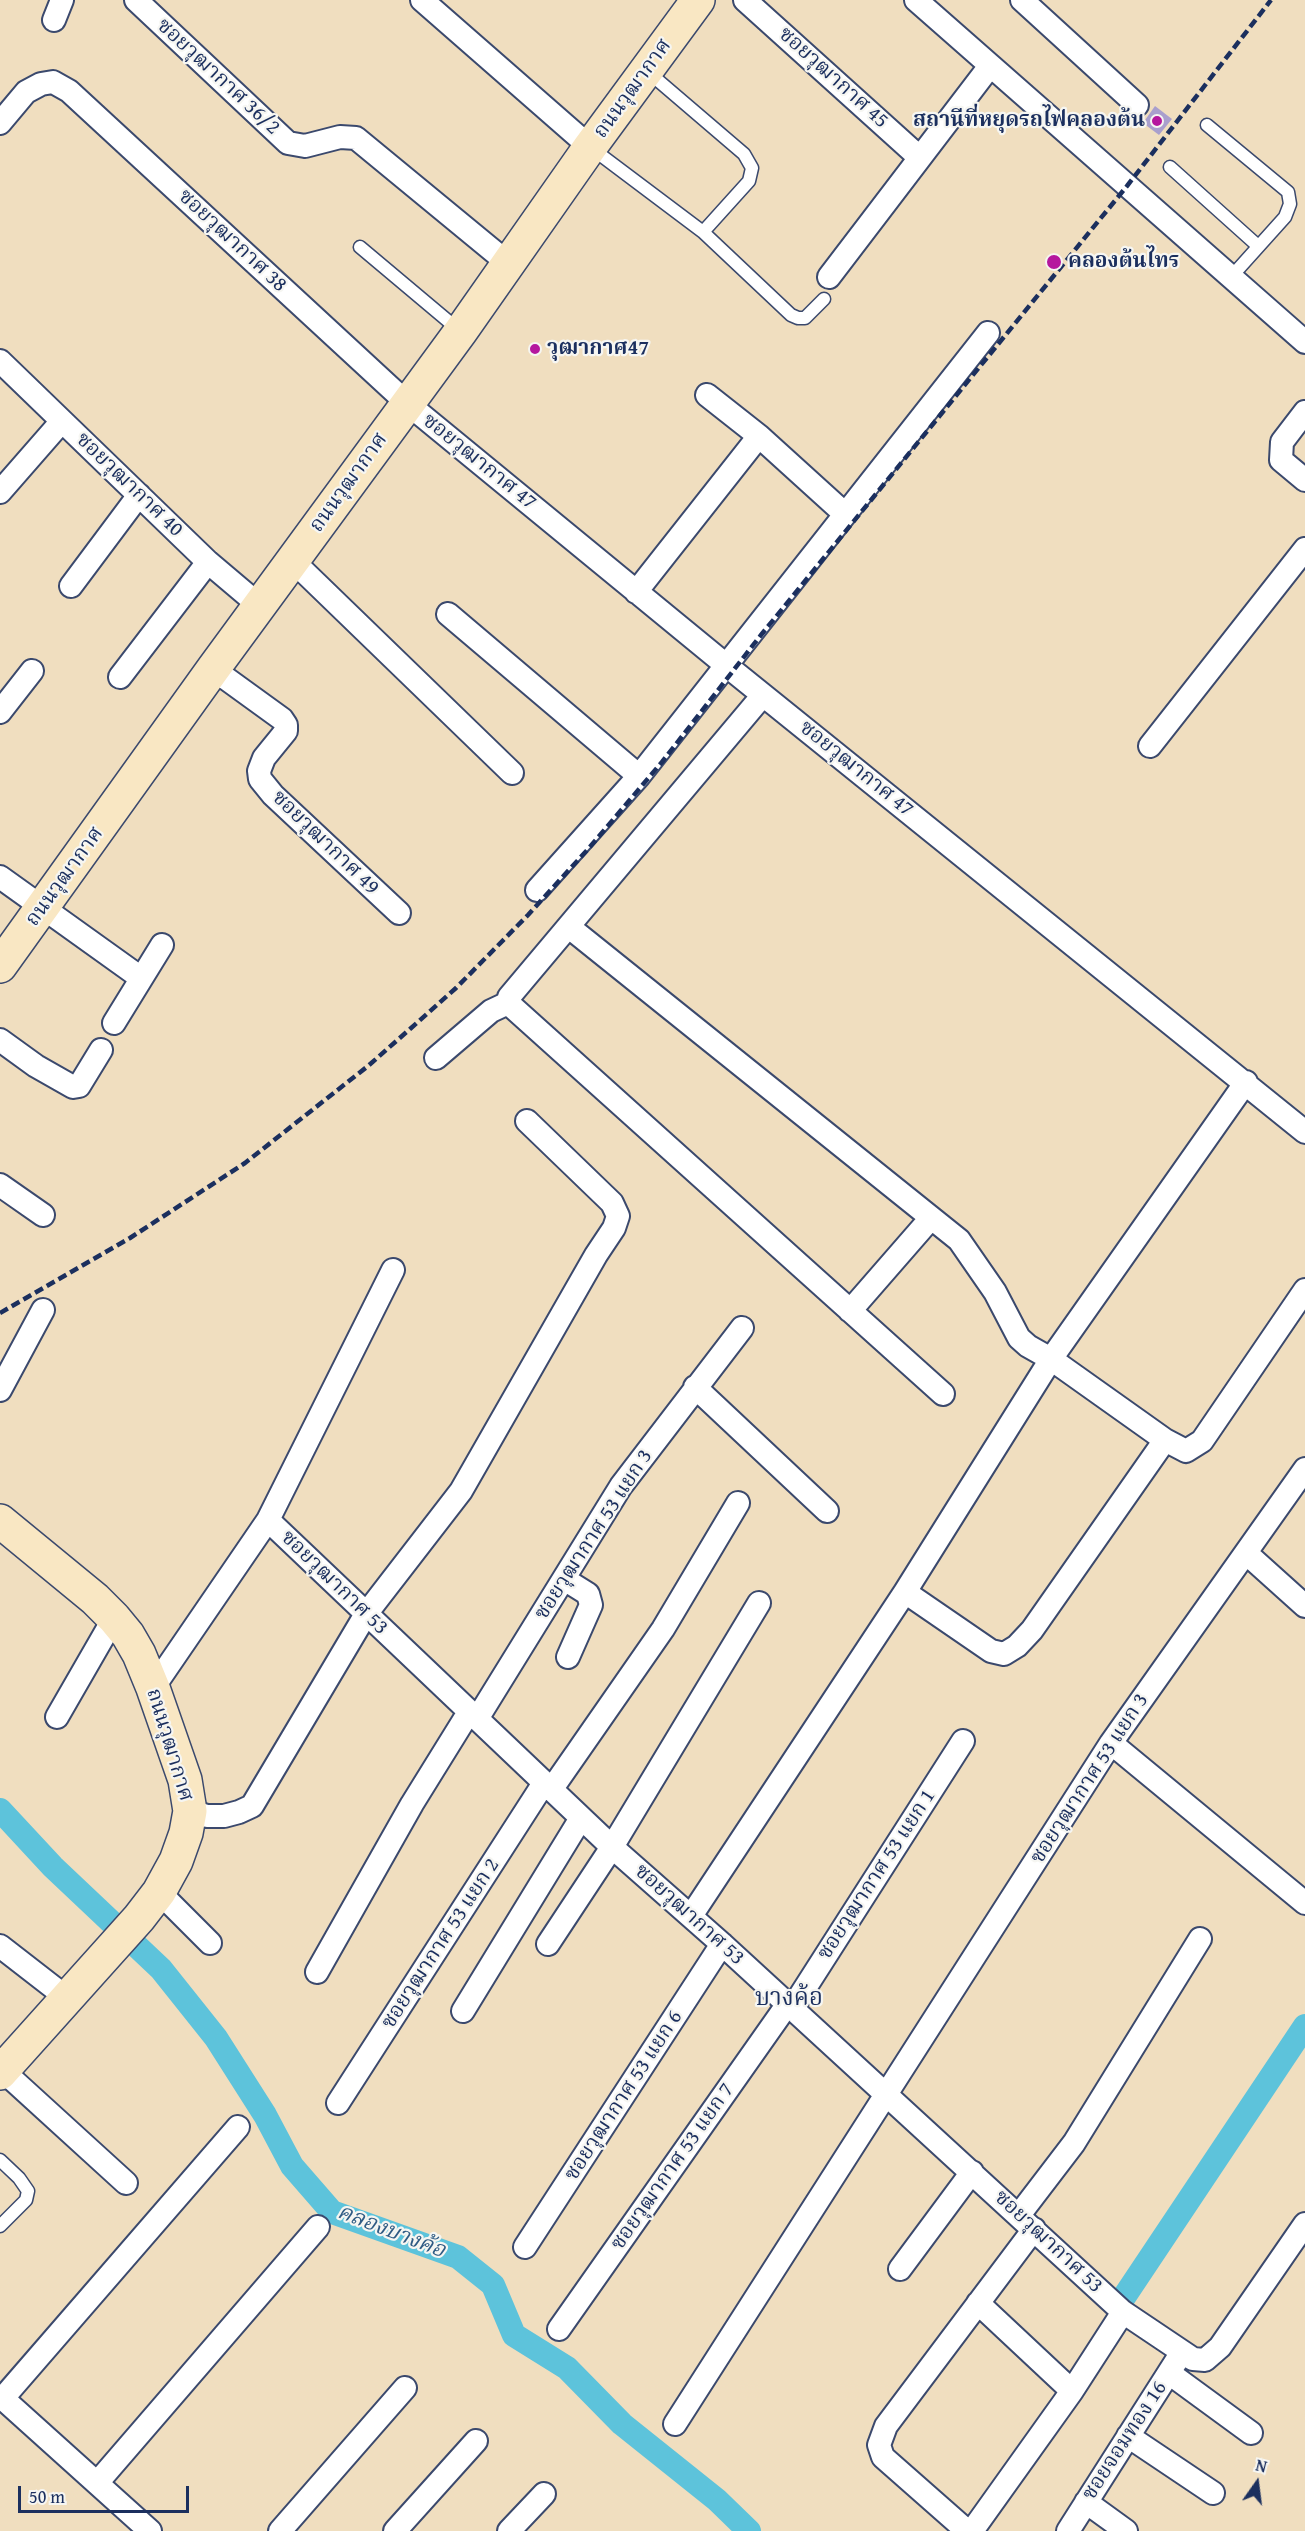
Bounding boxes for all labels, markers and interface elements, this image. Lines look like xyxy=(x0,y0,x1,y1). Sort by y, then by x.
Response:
street label: ซอยวุฒากาศ 36/2 xyxy=(151,13,285,141)
street label: ซอยวุฒากาศ 45 xyxy=(773,22,893,134)
street label: ถนนวุฒากาศ xyxy=(588,34,678,144)
place label: สถานีที่หยุดรถไฟคลองต้น xyxy=(913,108,1145,134)
marker: สถานีที่หยุดรถไฟคลองต้น xyxy=(1150,114,1164,128)
street label: ซอยวุฒากาศ 38 xyxy=(172,184,292,298)
place label: คลองต้นไทร xyxy=(1068,249,1179,275)
marker: คลองต้นไทร xyxy=(1045,253,1063,271)
place label: วุฒากาศ47 xyxy=(547,336,649,362)
marker: วุฒากาศ47 xyxy=(528,342,542,356)
street label: ซอยวุฒากาศ 47 xyxy=(417,408,541,516)
street label: ซอยวุฒากาศ 40 xyxy=(70,427,188,543)
street label: ถนนวุฒากาศ xyxy=(304,428,394,538)
street label: ซอยวุฒากาศ 47 xyxy=(794,715,918,823)
street label: ซอยวุฒากาศ 49 xyxy=(266,785,384,901)
street label: ถนนวุฒากาศ xyxy=(20,822,110,932)
street label: ซอยวุฒากาศ 53 แยก 3 xyxy=(530,1445,658,1625)
street label: ซอยวุฒากาศ 53 xyxy=(275,1525,393,1641)
street label: ถนนวุฒากาศ xyxy=(140,1685,198,1805)
street label: ซอยวุฒากาศ 53 แยก 3 xyxy=(1026,1689,1154,1869)
street label: ซอยวุฒากาศ 53 แยก 1 xyxy=(813,1785,941,1965)
street label: ซอยวุฒากาศ 53 แยก 2 xyxy=(377,1854,505,2034)
street label: ซอยวุฒากาศ 53 xyxy=(629,1859,749,1971)
district label: บางค้อ xyxy=(755,1985,823,2013)
street label: ซอยวุฒากาศ 53 แยก 6 xyxy=(560,2006,688,2186)
street label: ซอยวุฒากาศ 53 แยก 7 xyxy=(606,2079,740,2255)
street label: ซอยวุฒากาศ 53 xyxy=(988,2185,1108,2299)
water label: คลองบางค้อ xyxy=(333,2199,449,2265)
street label: ซอยจอมทอง 16 xyxy=(1077,2377,1173,2505)
north arrow xyxy=(1227,2453,1287,2513)
text: N xyxy=(1253,2453,1269,2478)
scale bar xyxy=(21,2474,192,2512)
text: 50 m xyxy=(29,2483,65,2510)

